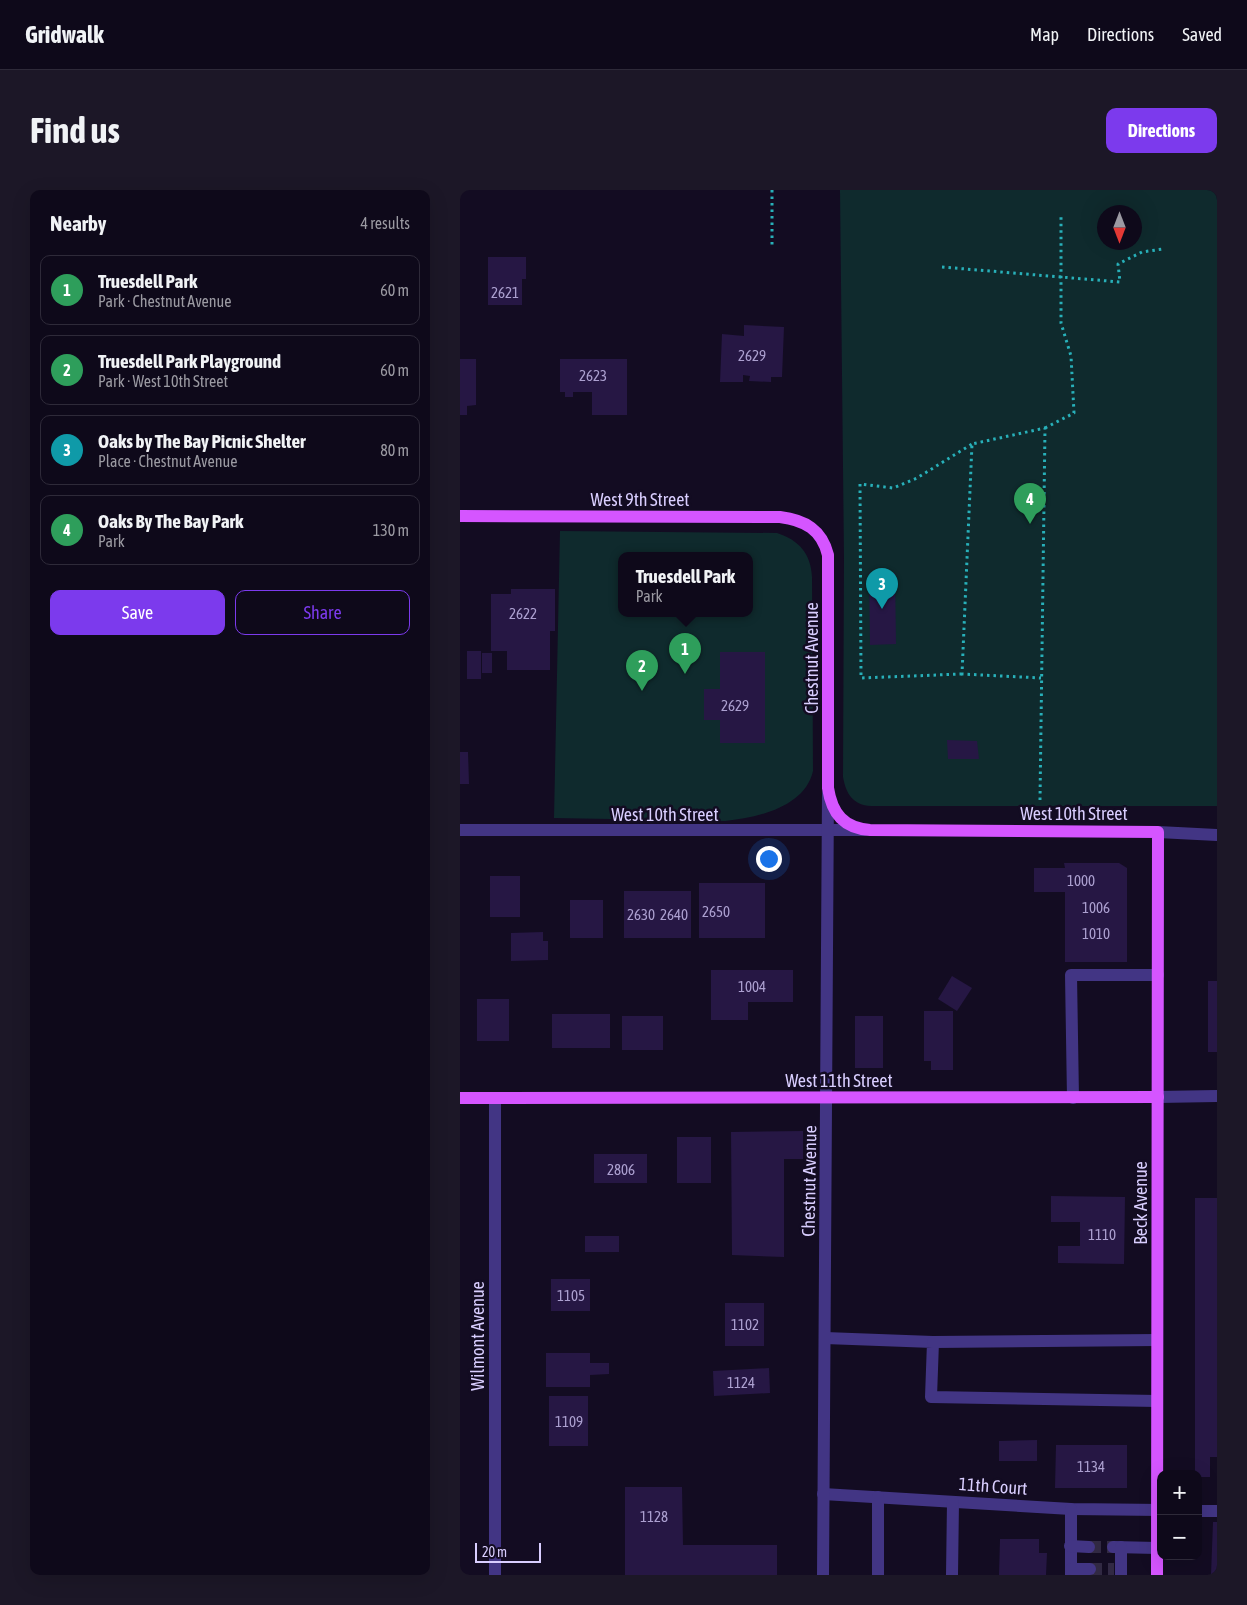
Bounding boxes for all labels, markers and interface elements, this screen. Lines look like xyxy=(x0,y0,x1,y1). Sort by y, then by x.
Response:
text: Gridwalk xyxy=(25,21,104,48)
text: Map xyxy=(1030,24,1059,45)
text: Directions xyxy=(1087,24,1154,45)
text: Saved xyxy=(1182,24,1222,45)
button: Directions xyxy=(1106,108,1217,153)
text: Find us xyxy=(30,110,120,150)
north arrow xyxy=(1097,205,1142,250)
text: Nearby xyxy=(50,211,106,235)
text: 4 results xyxy=(360,214,410,232)
text: Truesdell Park xyxy=(98,270,197,292)
text: 1 xyxy=(63,281,71,299)
text: 60 m xyxy=(380,281,409,299)
house number: 2621 xyxy=(491,284,519,301)
text: Park · Chestnut Avenue xyxy=(98,292,232,310)
house number: 2629 xyxy=(738,347,766,364)
text: Truesdell Park Playground xyxy=(98,350,281,372)
text: 2 xyxy=(63,361,71,379)
text: 60 m xyxy=(380,361,409,379)
house number: 2623 xyxy=(579,367,607,384)
text: Park · West 10th Street xyxy=(98,372,228,390)
text: Oaks by The Bay Picnic Shelter xyxy=(98,430,306,452)
text: 3 xyxy=(63,441,71,459)
text: 80 m xyxy=(380,441,409,459)
text: Place · Chestnut Avenue xyxy=(98,452,238,470)
pin: 4 xyxy=(1014,483,1046,524)
street label: West 9th Street xyxy=(590,489,690,510)
text: Oaks By The Bay Park xyxy=(98,510,243,532)
text: 4 xyxy=(63,521,71,539)
text: 130 m xyxy=(373,521,409,539)
text: Park xyxy=(98,532,125,550)
popup xyxy=(618,552,753,617)
text: Truesdell Park xyxy=(636,565,735,587)
pin: 3 xyxy=(866,568,898,609)
text: Park xyxy=(636,587,663,605)
button: Save xyxy=(50,590,225,635)
button: Share xyxy=(235,590,410,635)
street label: Chestnut Avenue xyxy=(801,602,822,714)
house number: 2622 xyxy=(509,605,537,622)
pin: 1 xyxy=(669,633,701,674)
pin: 2 xyxy=(626,650,658,691)
house number: 2629 xyxy=(721,697,749,714)
street label: West 10th Street xyxy=(1020,803,1128,824)
street label: West 10th Street xyxy=(611,804,719,825)
your location xyxy=(756,846,782,872)
house number: 1000 xyxy=(1067,872,1095,889)
house number: 1006 xyxy=(1082,899,1110,916)
house number: 2650 xyxy=(702,903,730,920)
house number: 2630 xyxy=(627,906,655,923)
house number: 2640 xyxy=(660,906,688,923)
house number: 1010 xyxy=(1082,925,1110,942)
house number: 1004 xyxy=(738,978,766,995)
street label: West 11th Street xyxy=(785,1070,893,1091)
street label: Chestnut Avenue xyxy=(798,1125,820,1237)
house number: 2806 xyxy=(607,1161,635,1178)
street label: Beck Avenue xyxy=(1130,1161,1151,1245)
house number: 1110 xyxy=(1088,1226,1116,1243)
street label: Wilmont Avenue xyxy=(467,1281,488,1391)
house number: 1105 xyxy=(557,1287,585,1304)
house number: 1102 xyxy=(731,1316,759,1333)
house number: 1124 xyxy=(727,1374,755,1391)
house number: 1109 xyxy=(555,1413,583,1430)
house number: 1134 xyxy=(1077,1458,1105,1475)
map controls xyxy=(1157,1470,1202,1560)
button: + xyxy=(1157,1470,1202,1515)
street label: 11th Court xyxy=(958,1473,1028,1499)
house number: 1128 xyxy=(640,1508,668,1525)
button: − xyxy=(1157,1515,1202,1560)
scale bar xyxy=(475,1540,541,1563)
text: 20 m xyxy=(482,1544,507,1560)

